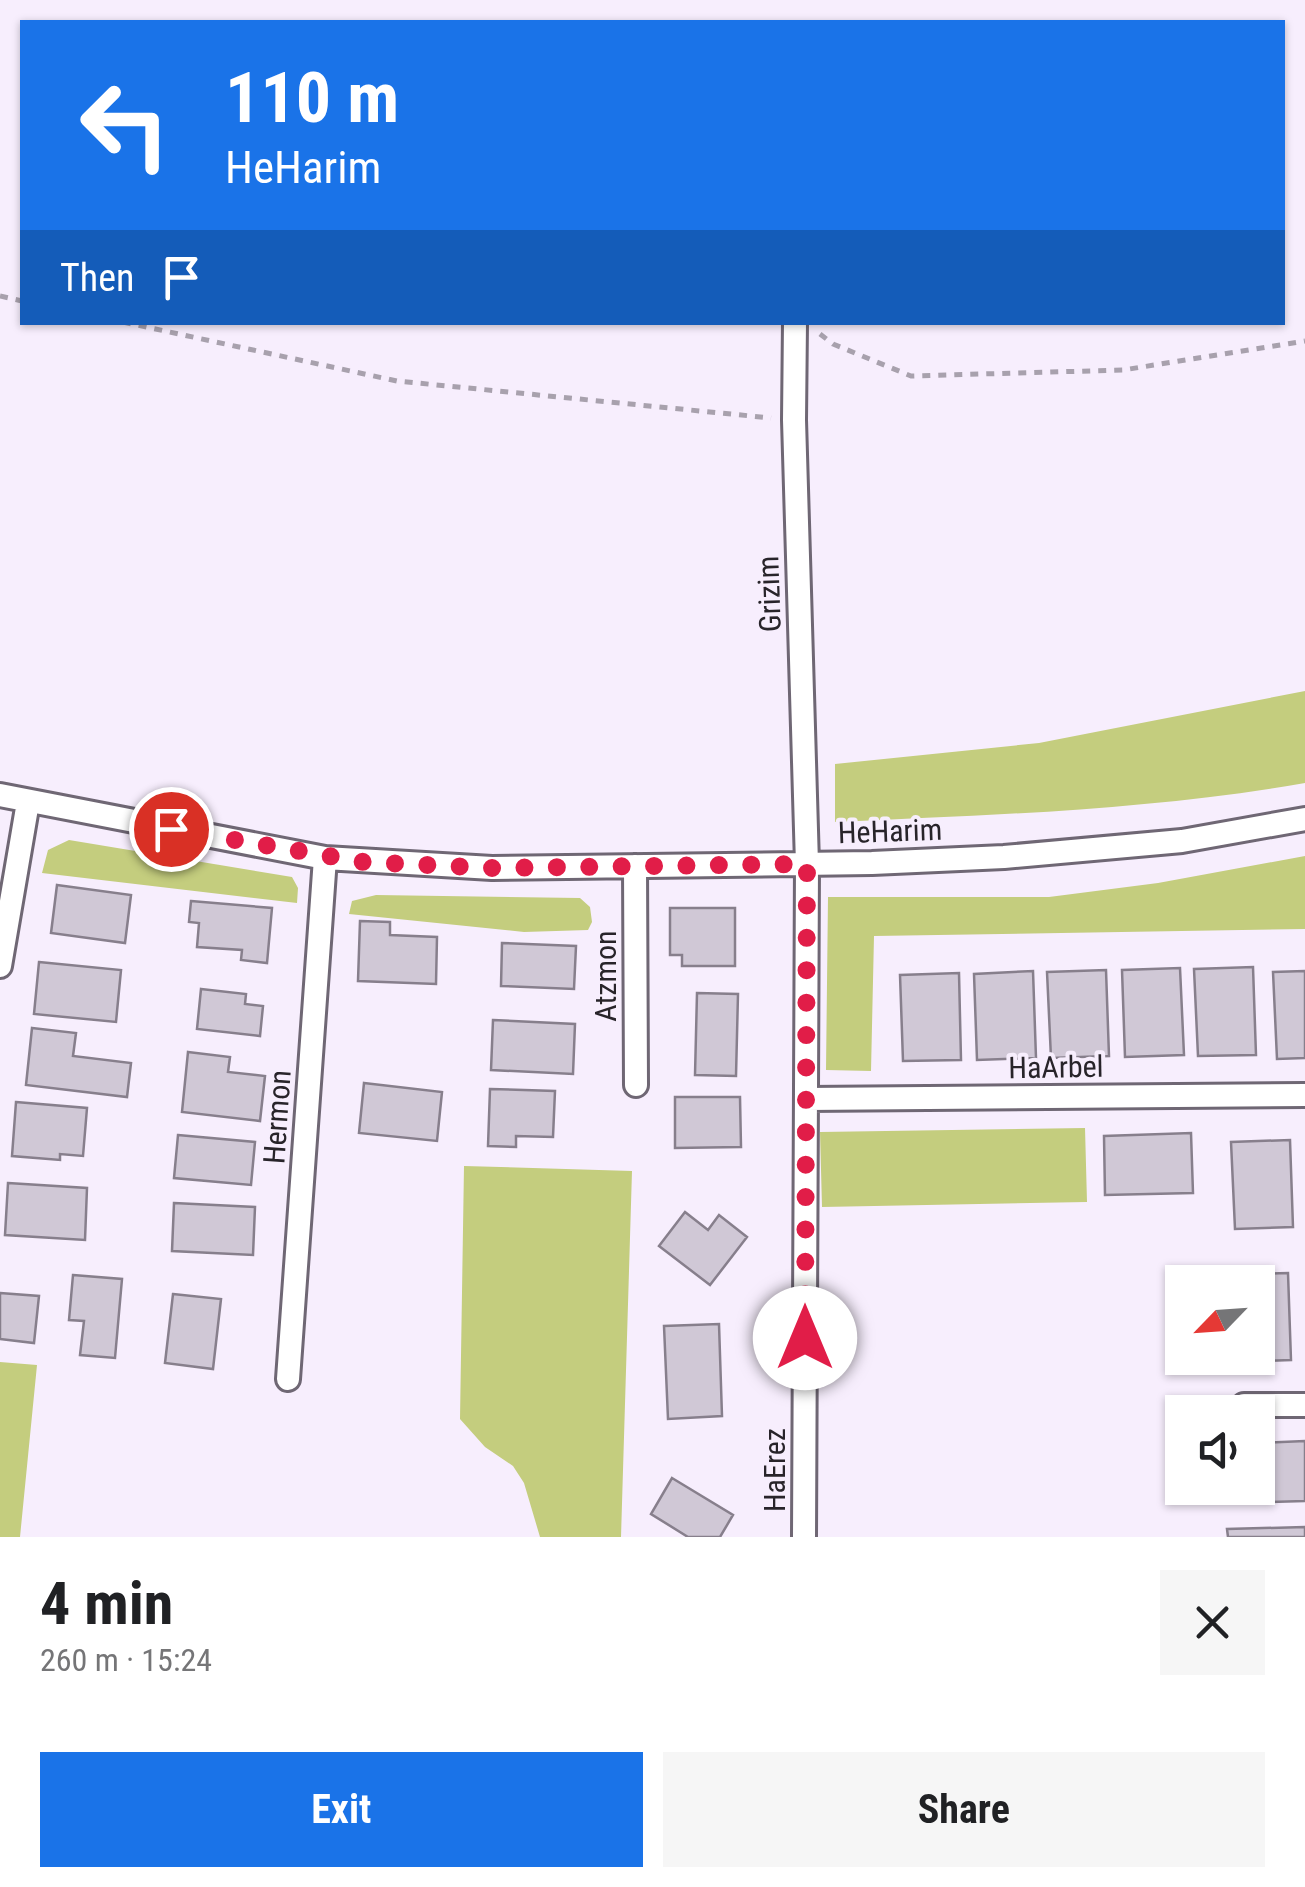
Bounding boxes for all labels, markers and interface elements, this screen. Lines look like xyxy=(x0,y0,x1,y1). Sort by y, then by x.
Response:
text: 110 m xyxy=(225,57,399,139)
icon: left xyxy=(60,60,190,190)
text: HeHarim xyxy=(225,141,381,194)
icon: arrive xyxy=(154,250,209,305)
text: Then xyxy=(60,256,134,300)
street label: Grizim xyxy=(750,555,788,633)
pin xyxy=(129,787,214,872)
icon: arrive xyxy=(144,802,199,857)
street label: HeHarim xyxy=(837,812,943,850)
street label: Atzmon xyxy=(588,930,623,1022)
street label: HaArbel xyxy=(1008,1049,1104,1085)
street label: Hermon xyxy=(256,1069,298,1165)
north arrow xyxy=(1165,1265,1275,1375)
map controls xyxy=(1165,1265,1275,1505)
position arrow xyxy=(753,1286,857,1390)
button: sound xyxy=(1165,1395,1275,1505)
street label: HaErez xyxy=(757,1428,792,1512)
text: 4 min xyxy=(40,1568,173,1639)
button: close xyxy=(1160,1570,1265,1675)
text: 260 m · 15:24 xyxy=(40,1641,212,1679)
button: Exit xyxy=(40,1752,643,1867)
button: Share xyxy=(663,1752,1265,1867)

